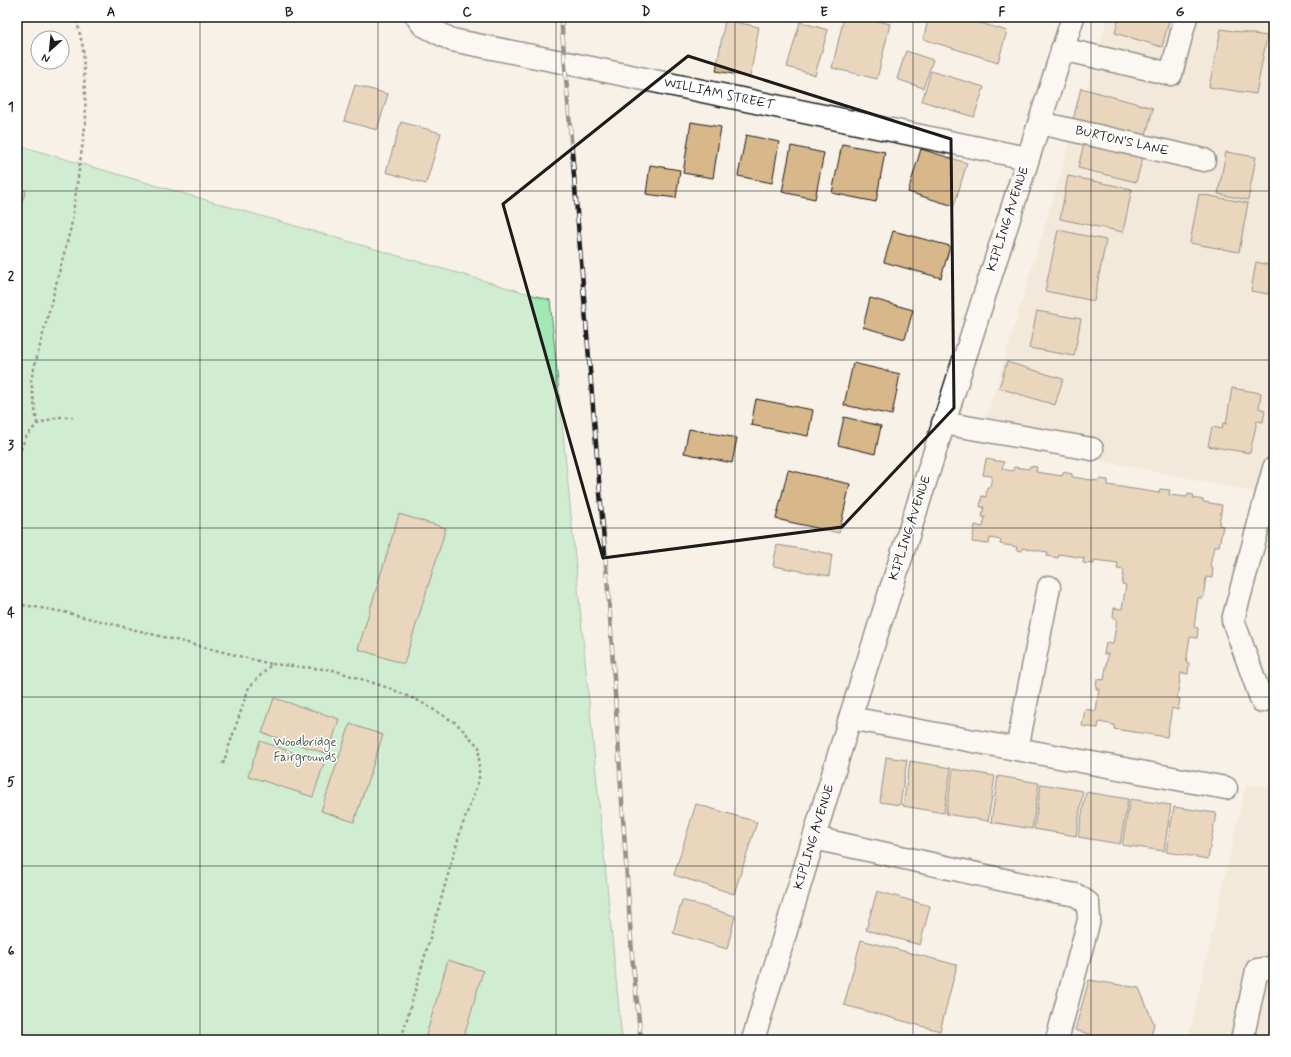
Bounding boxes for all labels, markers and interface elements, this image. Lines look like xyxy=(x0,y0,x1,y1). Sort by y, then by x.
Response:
text: A xyxy=(107,4,115,21)
text: B xyxy=(285,4,294,21)
text: C xyxy=(462,4,472,21)
text: D xyxy=(642,4,651,21)
text: E xyxy=(820,4,828,21)
text: F xyxy=(999,4,1006,21)
text: G xyxy=(1176,4,1185,21)
north arrow xyxy=(30,30,70,70)
text: N xyxy=(39,50,52,66)
street label: WILLIAM STREET xyxy=(662,74,777,114)
text: 1 xyxy=(8,99,14,116)
street label: BURTON'S LANE xyxy=(1074,122,1170,160)
street label: KIPLING AVENUE xyxy=(983,164,1033,274)
text: 2 xyxy=(8,268,15,285)
text: 3 xyxy=(8,437,14,454)
street label: KIPLING AVENUE xyxy=(885,473,935,583)
text: 4 xyxy=(7,605,15,622)
park label: Woodbridge Fairgrounds xyxy=(273,734,337,767)
text: 5 xyxy=(7,774,15,791)
street label: KIPLING AVENUE xyxy=(790,782,838,892)
text: 6 xyxy=(8,943,15,960)

